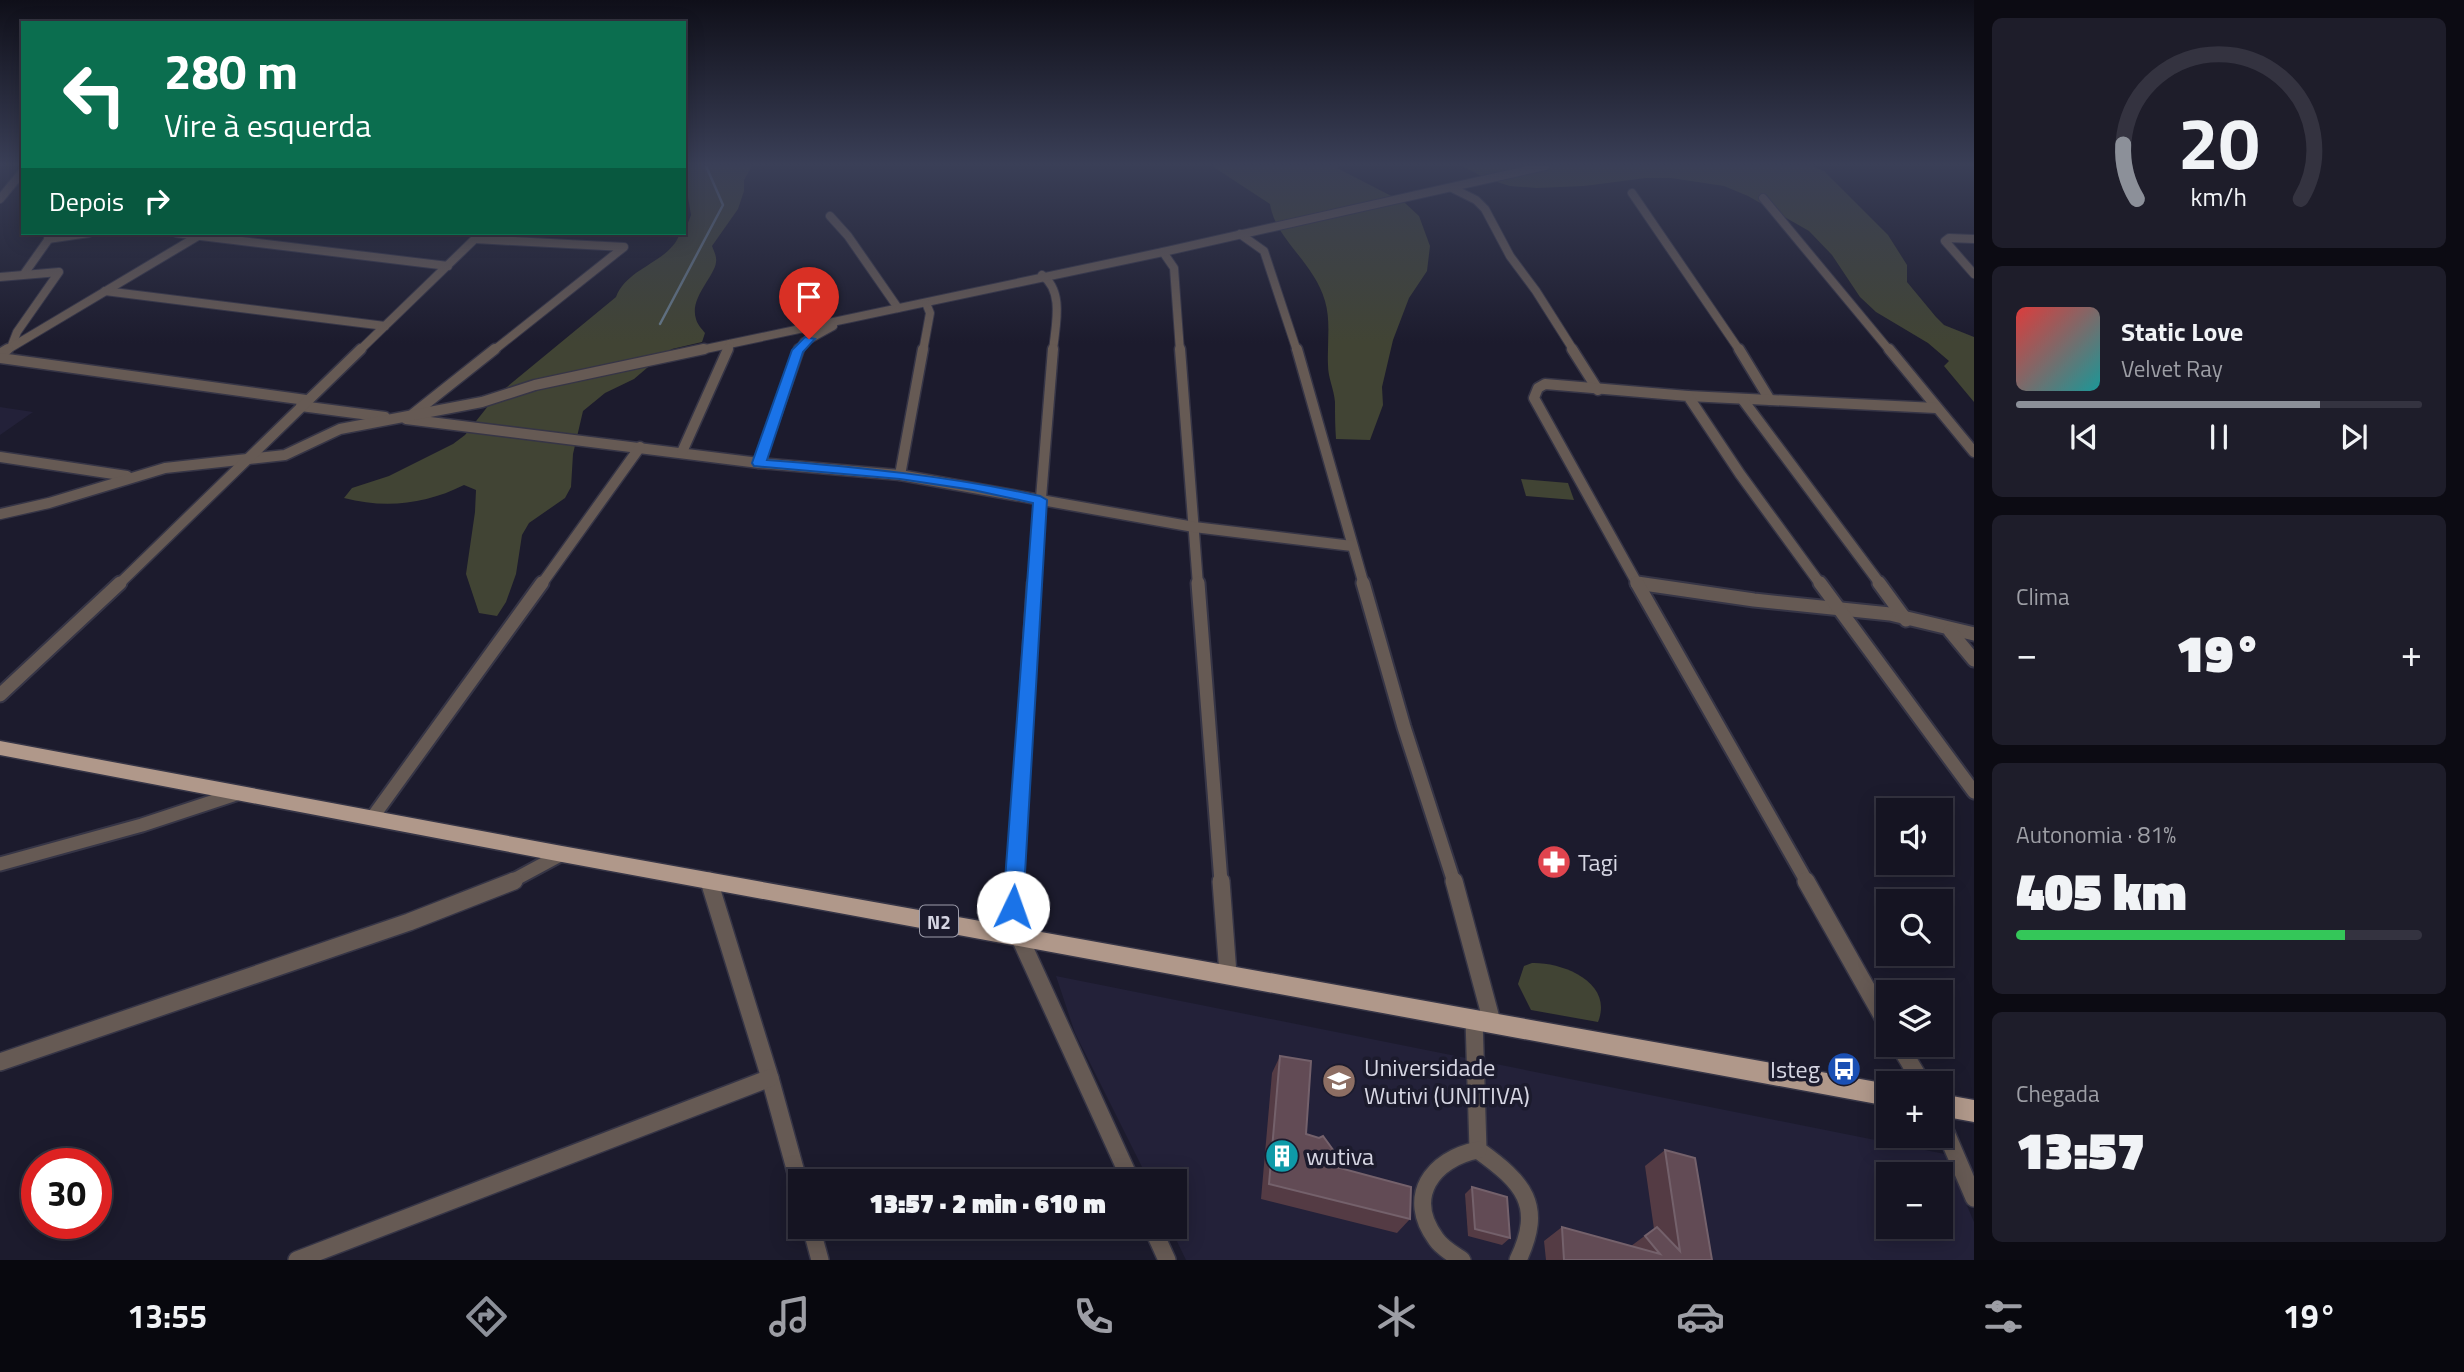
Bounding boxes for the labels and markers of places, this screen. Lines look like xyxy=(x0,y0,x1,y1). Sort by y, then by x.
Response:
pin xyxy=(779,267,839,339)
pharmacy icon: Tagi xyxy=(1535,843,1573,881)
place label: Tagi xyxy=(1578,844,1618,880)
place label: Universidade Wutivi (UNITIVA) xyxy=(1364,1049,1530,1113)
bus stop icon: Isteg xyxy=(1825,1050,1863,1088)
place label: Isteg xyxy=(1770,1051,1820,1087)
school or university icon: Universidade Wutivi (UNITIVA) xyxy=(1320,1062,1358,1100)
building icon: wutiva xyxy=(1263,1137,1301,1175)
place label: wutiva xyxy=(1306,1138,1374,1174)

